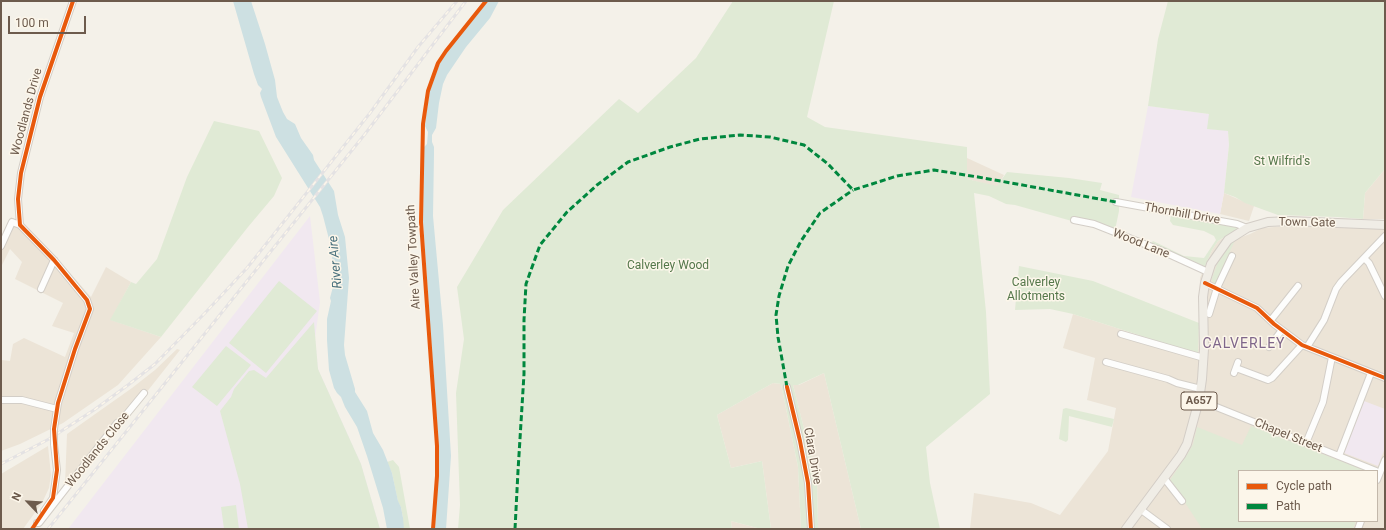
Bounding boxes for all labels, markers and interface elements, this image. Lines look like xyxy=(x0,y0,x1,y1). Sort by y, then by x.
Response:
scale bar xyxy=(10,8,88,34)
text: 100 m xyxy=(15,16,49,30)
street label: Woodlands Drive xyxy=(8,67,46,157)
park label: St Wilfrid's xyxy=(1254,155,1310,169)
street label: Thornhill Drive xyxy=(1143,200,1221,228)
street label: Aire Valley Towpath xyxy=(404,204,424,310)
street label: Town Gate xyxy=(1278,215,1336,231)
street label: Wood Lane xyxy=(1111,226,1171,262)
water label: River Aire xyxy=(326,235,346,289)
park label: Calverley Wood xyxy=(627,259,709,273)
park label: Calverley Allotments xyxy=(1007,276,1065,304)
district label: CALVERLEY xyxy=(1203,336,1285,352)
road number: A657 xyxy=(1181,392,1217,410)
street label: Woodlands Close xyxy=(63,409,133,491)
street label: Chapel Street xyxy=(1252,416,1324,456)
street label: Clara Drive xyxy=(800,426,824,486)
legend xyxy=(1238,470,1378,522)
text: Cycle path xyxy=(1276,479,1332,493)
north arrow xyxy=(8,482,48,522)
text: N xyxy=(9,490,24,503)
text: Path xyxy=(1276,499,1301,513)

